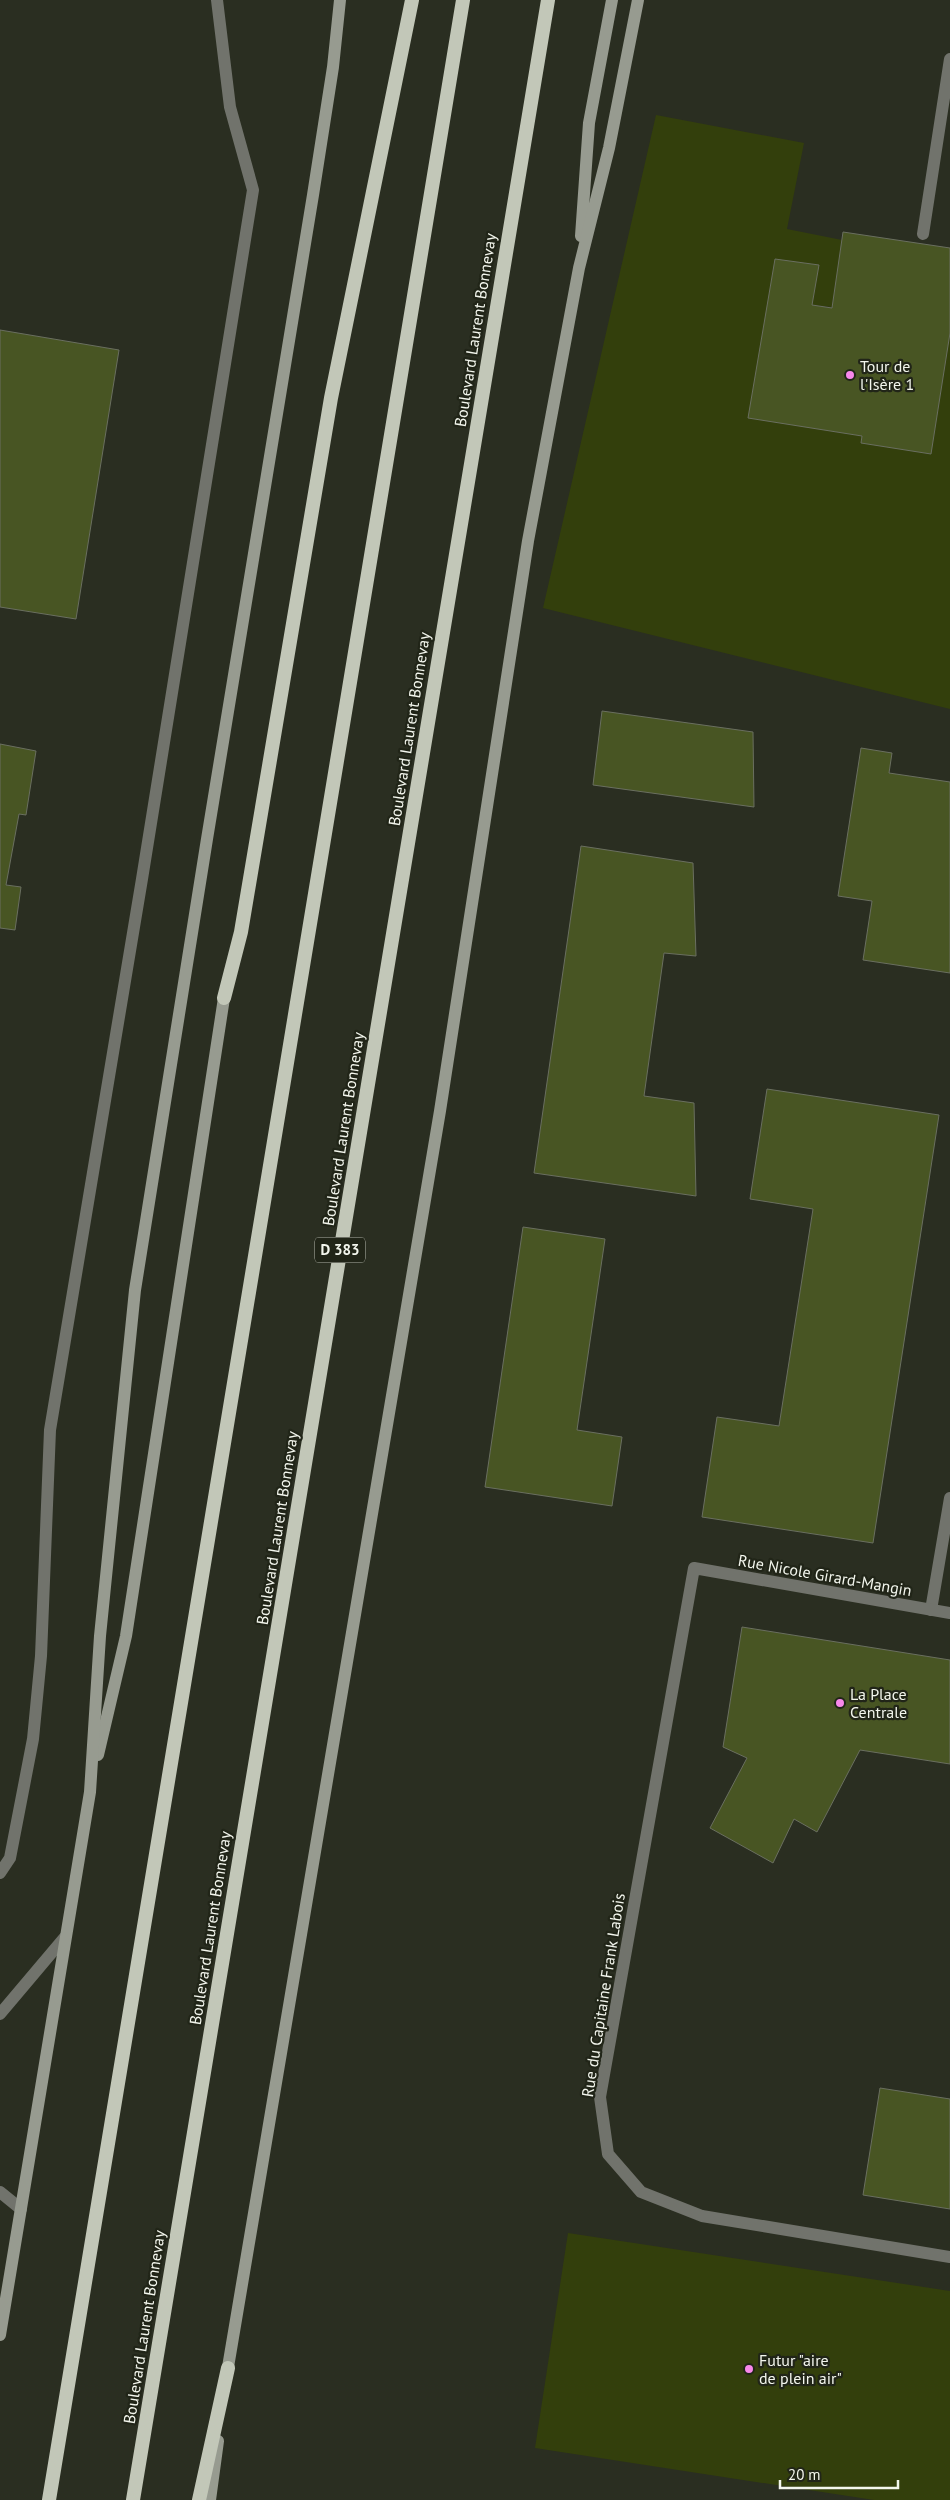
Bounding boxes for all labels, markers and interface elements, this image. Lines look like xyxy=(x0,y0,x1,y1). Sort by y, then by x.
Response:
street label: Boulevard Laurent Bonnevay xyxy=(450,231,500,428)
place label: Tour de l'Isère 1 xyxy=(860,356,914,394)
marker: Tour de l'Isère 1 xyxy=(844,369,856,381)
street label: Boulevard Laurent Bonnevay xyxy=(384,630,434,827)
street label: Boulevard Laurent Bonnevay xyxy=(318,1030,368,1227)
road number: D 383 xyxy=(315,1238,365,1262)
street label: Boulevard Laurent Bonnevay xyxy=(252,1429,302,1626)
street label: Rue Nicole Girard-Mangin xyxy=(737,1550,913,1600)
place label: La Place Centrale xyxy=(850,1684,907,1722)
marker: La Place Centrale xyxy=(834,1697,846,1709)
street label: Boulevard Laurent Bonnevay xyxy=(185,1829,235,2026)
street label: Rue du Capitaine Frank Labois xyxy=(577,1891,629,2099)
street label: Boulevard Laurent Bonnevay xyxy=(119,2228,169,2425)
place label: Futur "aire de plein air" xyxy=(759,2350,842,2388)
marker: Futur "aire de plein air" xyxy=(743,2363,755,2375)
scale bar xyxy=(780,2458,898,2490)
text: 20 m xyxy=(788,2465,821,2484)

